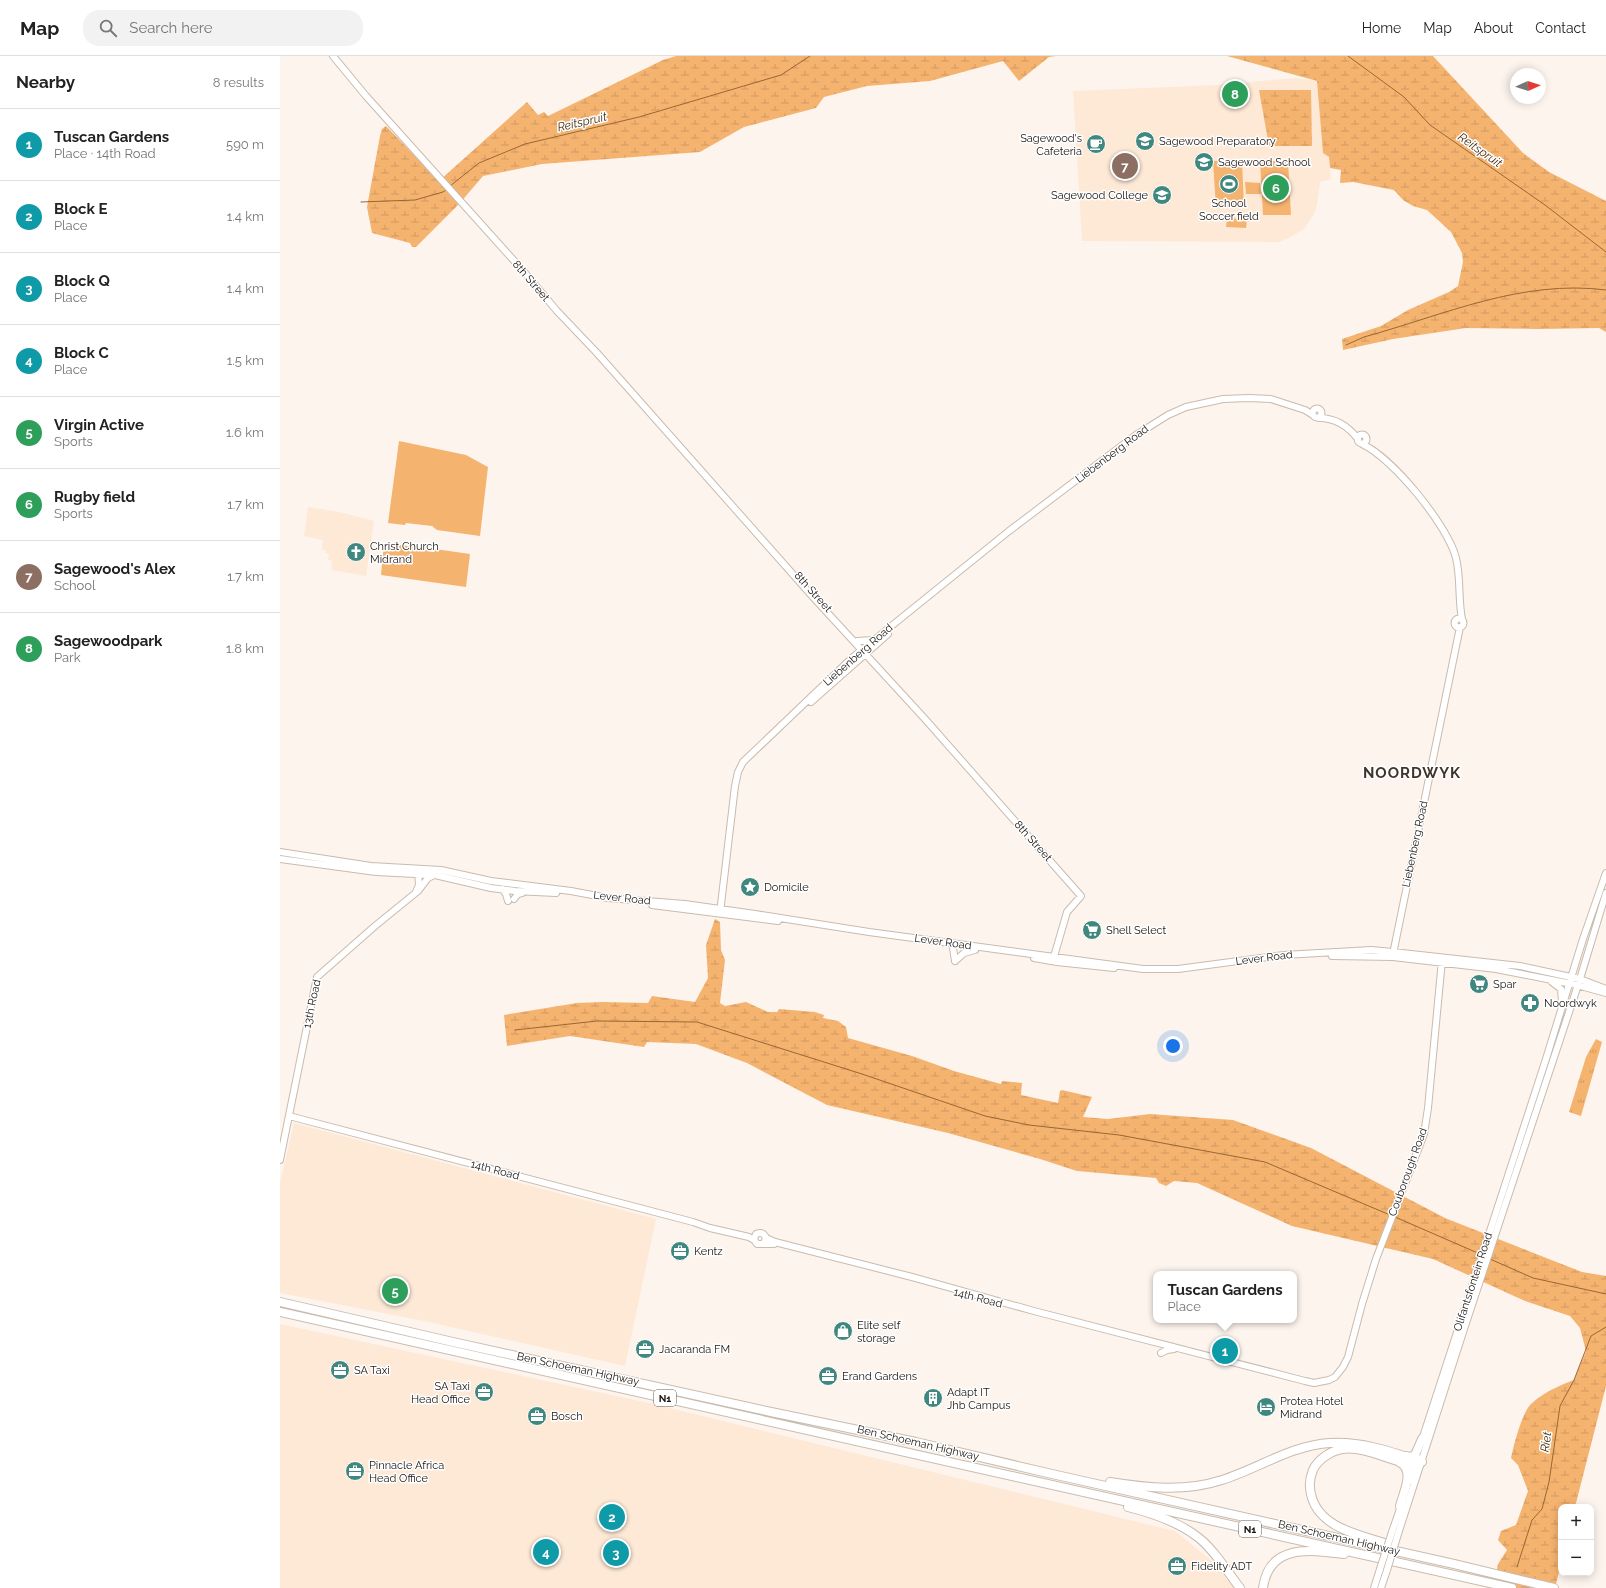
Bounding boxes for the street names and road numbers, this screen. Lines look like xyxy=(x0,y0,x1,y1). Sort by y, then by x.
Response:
street label: 8th Street xyxy=(510,258,552,304)
street label: Liebenberg Road xyxy=(1073,422,1151,486)
street label: 8th Street xyxy=(791,569,835,615)
street label: Liebenberg Road xyxy=(821,621,896,689)
street label: Liebenberg Road xyxy=(1400,800,1431,888)
street label: 8th Street xyxy=(1011,818,1055,864)
street label: Lever Road xyxy=(593,889,651,907)
street label: Lever Road xyxy=(914,932,973,952)
street label: Lever Road xyxy=(1235,948,1293,968)
street label: 13th Road xyxy=(300,978,324,1030)
street label: Couborough Road xyxy=(1386,1126,1430,1218)
street label: 14th Road xyxy=(469,1157,521,1183)
street label: Olifantsfontein Road xyxy=(1451,1231,1495,1333)
street label: 14th Road xyxy=(952,1285,1004,1311)
street label: Ben Schoeman Highway xyxy=(516,1350,640,1388)
road number: N1 xyxy=(654,1390,676,1406)
street label: Ben Schoeman Highway xyxy=(856,1423,980,1463)
street label: Ben Schoeman Highway xyxy=(1277,1518,1401,1558)
road number: N1 xyxy=(1239,1521,1261,1537)

